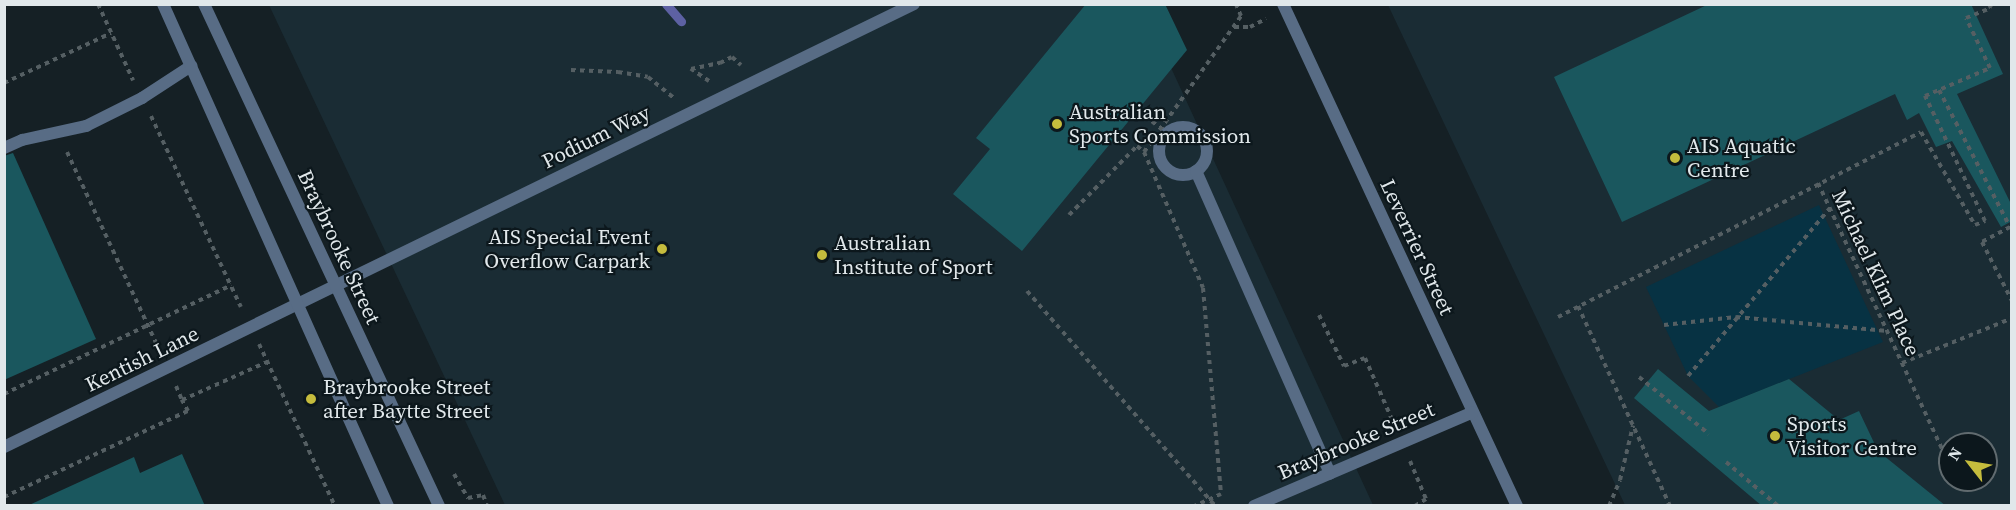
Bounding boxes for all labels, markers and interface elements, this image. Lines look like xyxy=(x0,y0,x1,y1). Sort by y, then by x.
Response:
place label: Australian Sports Commission xyxy=(1069,99,1251,149)
street label: Podium Way xyxy=(538,100,654,174)
marker: Australian Sports Commission xyxy=(1050,117,1064,131)
place label: AIS Aquatic Centre xyxy=(1687,133,1796,183)
marker: AIS Aquatic Centre xyxy=(1668,151,1682,165)
street label: Braybrooke Street xyxy=(292,166,386,328)
street label: Leverrier Street xyxy=(1375,175,1459,319)
street label: Michael Klim Place xyxy=(1826,186,1926,360)
place label: AIS Special Event Overflow Carpark xyxy=(484,224,650,274)
place label: Australian Institute of Sport xyxy=(834,230,992,280)
marker: AIS Special Event Overflow Carpark xyxy=(655,242,669,256)
marker: Australian Institute of Sport xyxy=(815,248,829,262)
street label: Kentish Lane xyxy=(81,321,203,397)
place label: Braybrooke Street after Baytte Street xyxy=(323,374,490,424)
marker: Braybrooke Street after Baytte Street xyxy=(304,392,318,406)
street label: Braybrooke Street xyxy=(1274,397,1438,485)
place label: Sports Visitor Centre xyxy=(1787,411,1917,461)
marker: Sports Visitor Centre xyxy=(1768,429,1782,443)
north arrow xyxy=(1938,432,1998,492)
text: N xyxy=(1942,443,1967,464)

